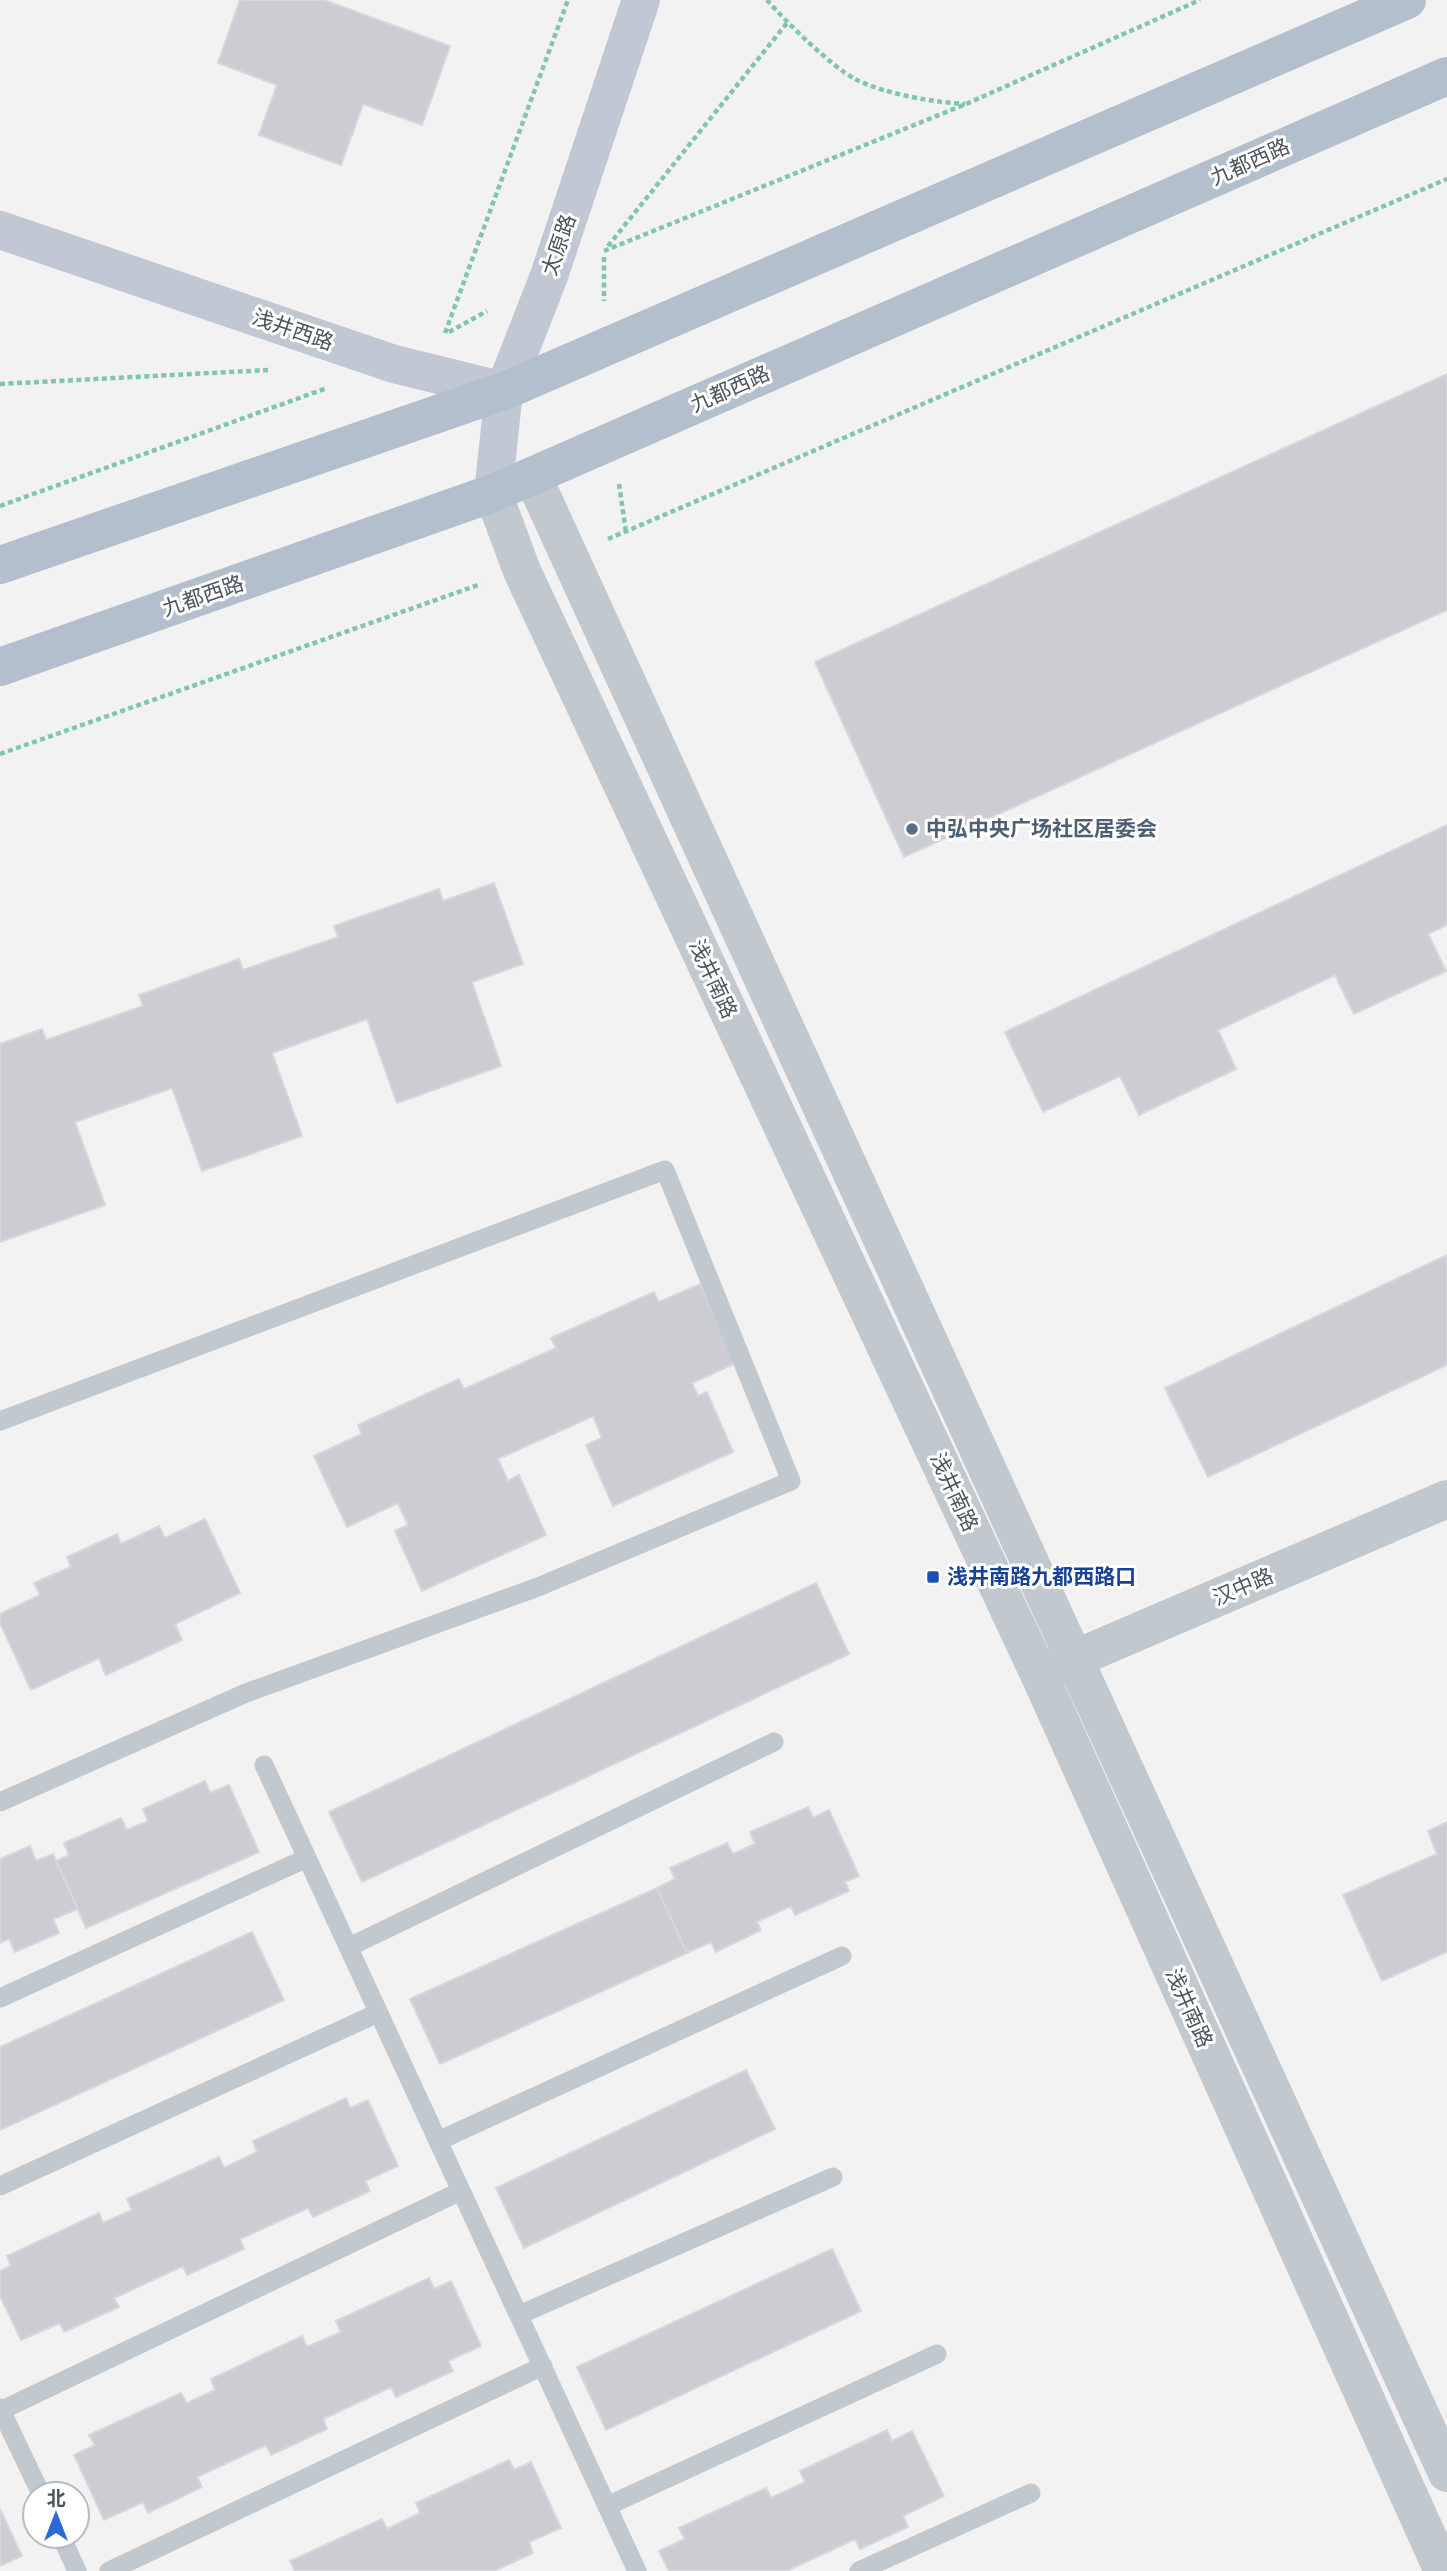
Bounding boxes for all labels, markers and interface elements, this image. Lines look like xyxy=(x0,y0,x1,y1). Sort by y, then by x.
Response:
street label: 九都西路 xyxy=(1206,133,1294,191)
street label: 太原路 xyxy=(536,211,582,279)
street label: 浅井西路 xyxy=(249,304,337,356)
street label: 九都西路 xyxy=(686,360,774,418)
street label: 九都西路 xyxy=(159,570,247,622)
place label: 中弘中央广场社区居委会 xyxy=(926,816,1157,842)
marker: 中弘中央广场社区居委会 xyxy=(904,821,920,837)
street label: 浅井南路 xyxy=(683,935,743,1023)
street label: 浅井南路 xyxy=(924,1448,984,1536)
street label: 汉中路 xyxy=(1209,1563,1277,1611)
place label: 浅井南路九都西路口 xyxy=(947,1564,1136,1590)
marker: 浅井南路九都西路口 xyxy=(925,1569,941,1585)
street label: 浅井南路 xyxy=(1160,1964,1218,2052)
north arrow xyxy=(21,2480,91,2550)
text: 北 xyxy=(46,2487,66,2510)

